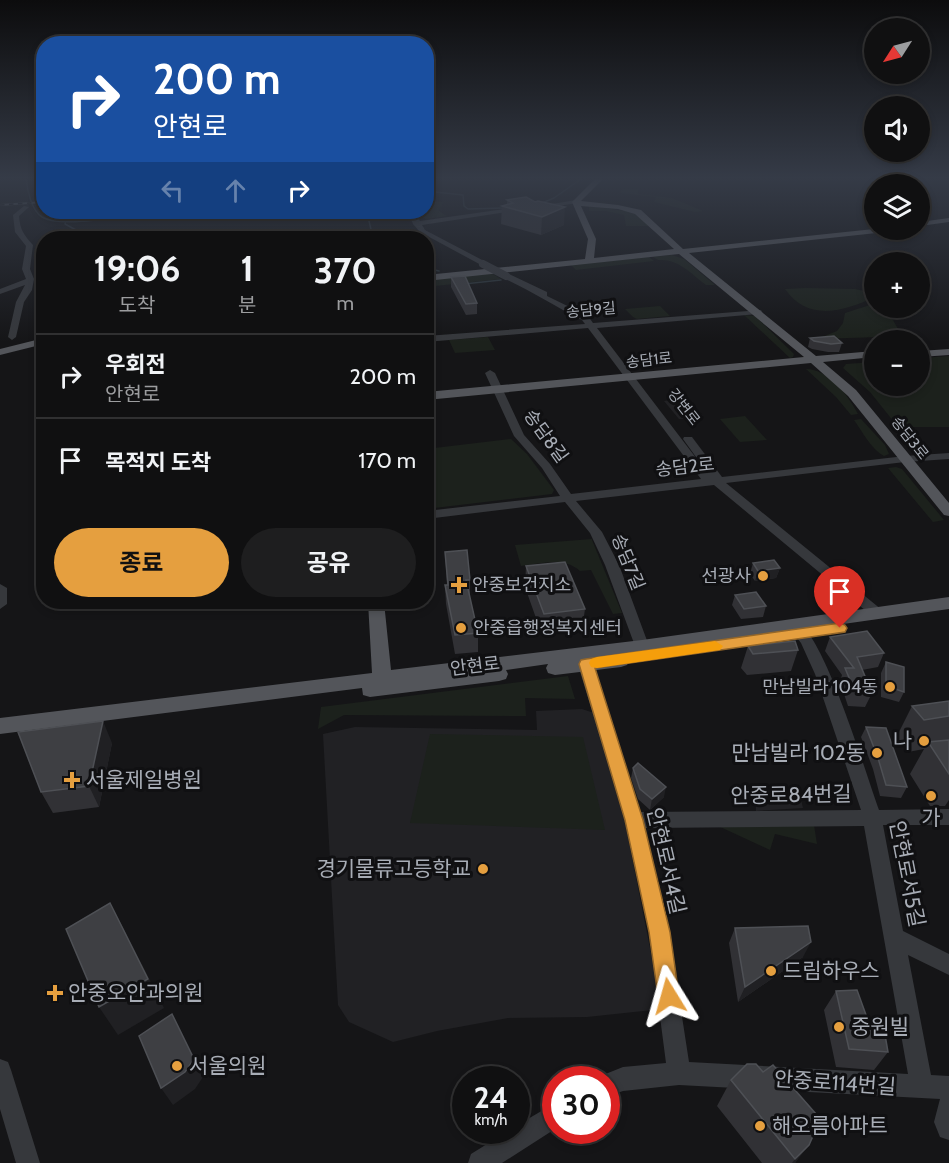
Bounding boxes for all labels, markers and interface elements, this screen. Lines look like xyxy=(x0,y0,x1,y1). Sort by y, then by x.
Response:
north arrow xyxy=(864,18,930,84)
map controls xyxy=(864,18,930,396)
text: 200 m xyxy=(153,53,280,105)
icon: right xyxy=(54,60,132,138)
button: sound xyxy=(864,96,930,162)
text: 안현로 xyxy=(153,110,228,143)
icon: left xyxy=(156,174,189,207)
icon: ahead xyxy=(219,174,252,207)
icon: right xyxy=(282,174,315,207)
button: layers xyxy=(864,174,930,240)
text: 19:06 xyxy=(93,246,181,290)
text: 1 xyxy=(240,246,254,290)
text: 370 xyxy=(314,248,377,292)
button: + xyxy=(864,252,930,318)
text: m xyxy=(336,291,354,315)
text: 도착 xyxy=(119,293,155,317)
text: 분 xyxy=(238,293,256,317)
street label: 송담9길 xyxy=(565,299,617,321)
button: − xyxy=(864,330,930,396)
street label: 송담1로 xyxy=(625,349,673,371)
text: 우회전 xyxy=(105,351,166,378)
icon: right xyxy=(54,360,87,393)
text: 200 m xyxy=(350,363,416,390)
text: 안현로 xyxy=(105,382,160,406)
street label: 강변로 xyxy=(664,385,704,429)
street label: 송담8길 xyxy=(519,405,573,467)
street label: 송담3로 xyxy=(888,413,932,463)
icon: arrive xyxy=(54,444,87,477)
text: 170 m xyxy=(358,447,416,474)
text: 목적지 도착 xyxy=(105,449,211,476)
street label: 송담2로 xyxy=(654,453,716,481)
button: 종료 xyxy=(54,528,229,597)
button: 공유 xyxy=(241,528,416,597)
street label: 송담7길 xyxy=(607,531,649,593)
place label: 선광사 xyxy=(701,565,751,587)
pin xyxy=(814,566,865,628)
marker: 선광사 xyxy=(756,569,770,583)
place label: 안중보건지소 xyxy=(472,574,571,596)
icon: arrive xyxy=(823,575,856,608)
marker: 안중보건지소 xyxy=(450,576,468,594)
place label: 안중읍행정복지센터 xyxy=(473,617,622,639)
marker: 안중읍행정복지센터 xyxy=(454,621,468,635)
street label: 안현로 xyxy=(449,652,501,680)
place label: 만남빌라 104동 xyxy=(762,676,878,698)
marker: 만남빌라 104동 xyxy=(883,680,897,694)
place label: 나 xyxy=(893,728,912,753)
marker: 나 xyxy=(917,734,931,748)
place label: 만남빌라 102동 xyxy=(731,740,865,765)
marker: 만남빌라 102동 xyxy=(870,746,884,760)
place label: 서울제일병원 xyxy=(86,767,202,792)
marker: 서울제일병원 xyxy=(63,771,81,789)
street label: 안중로84번길 xyxy=(730,781,852,808)
marker: 가 xyxy=(924,789,938,803)
street label: 안현로서4길 xyxy=(642,805,691,917)
place label: 가 xyxy=(921,805,941,830)
street label: 안현로서5길 xyxy=(885,819,930,929)
place label: 경기물류고등학교 xyxy=(316,856,471,881)
marker: 경기물류고등학교 xyxy=(476,862,490,876)
place label: 드림하우스 xyxy=(783,958,880,983)
position arrow xyxy=(637,964,701,1028)
marker: 드림하우스 xyxy=(764,964,778,978)
place label: 안중오안과의원 xyxy=(68,980,203,1005)
marker: 안중오안과의원 xyxy=(46,984,64,1002)
place label: 중원빌 xyxy=(851,1014,909,1039)
marker: 중원빌 xyxy=(832,1020,846,1034)
place label: 서울의원 xyxy=(189,1053,266,1078)
marker: 서울의원 xyxy=(170,1059,184,1073)
speed limit sign: 30 xyxy=(542,1066,620,1144)
street label: 안중로114번길 xyxy=(773,1066,897,1099)
text: 24 xyxy=(474,1079,508,1116)
text: km/h xyxy=(475,1111,507,1129)
place label: 해오름아파트 xyxy=(772,1113,888,1138)
marker: 해오름아파트 xyxy=(753,1119,767,1133)

